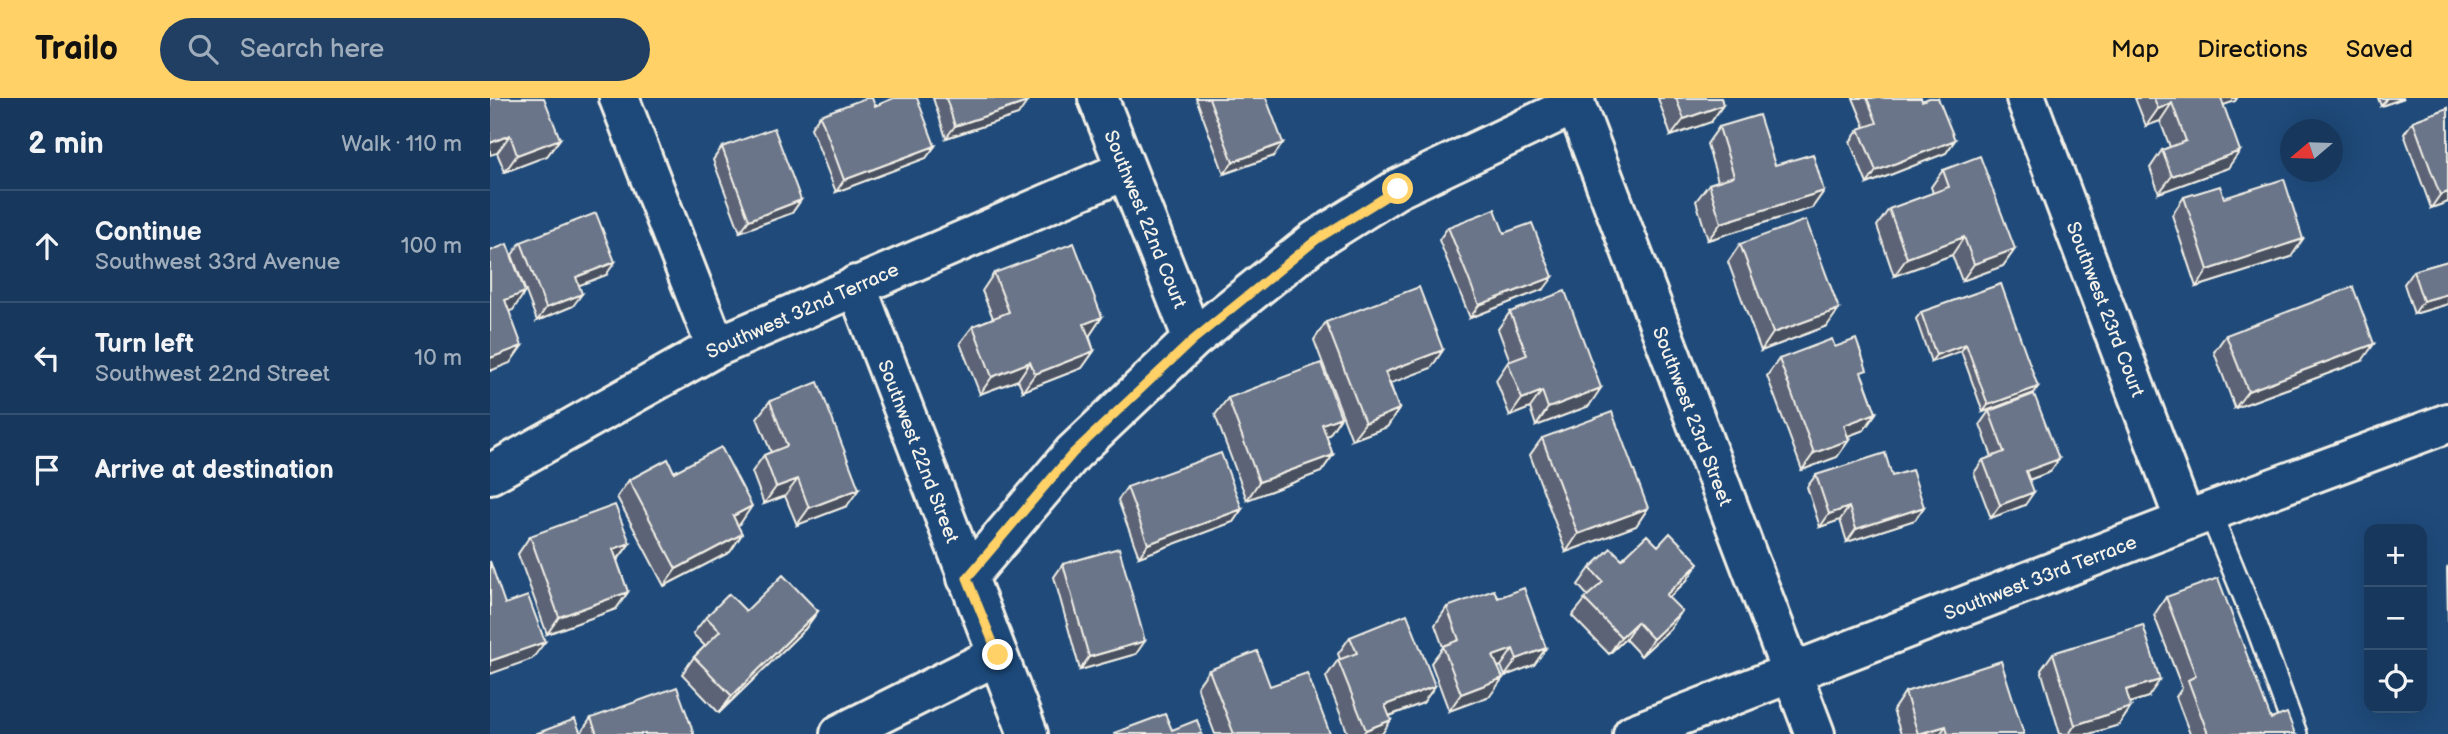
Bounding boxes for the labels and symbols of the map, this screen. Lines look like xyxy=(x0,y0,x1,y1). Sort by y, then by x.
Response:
north arrow xyxy=(2280,119,2343,182)
street label: Southwest 22nd Court xyxy=(1098,127,1191,312)
route start xyxy=(1382,173,1413,204)
street label: Southwest 23rd Court xyxy=(2061,219,2149,401)
street label: Southwest 32nd Terrace xyxy=(703,258,902,364)
street label: Southwest 23rd Street xyxy=(1647,324,1736,509)
street label: Southwest 22nd Street xyxy=(872,357,963,546)
street label: Southwest 33rd Terrace xyxy=(1941,531,2140,626)
route end xyxy=(982,639,1013,670)

